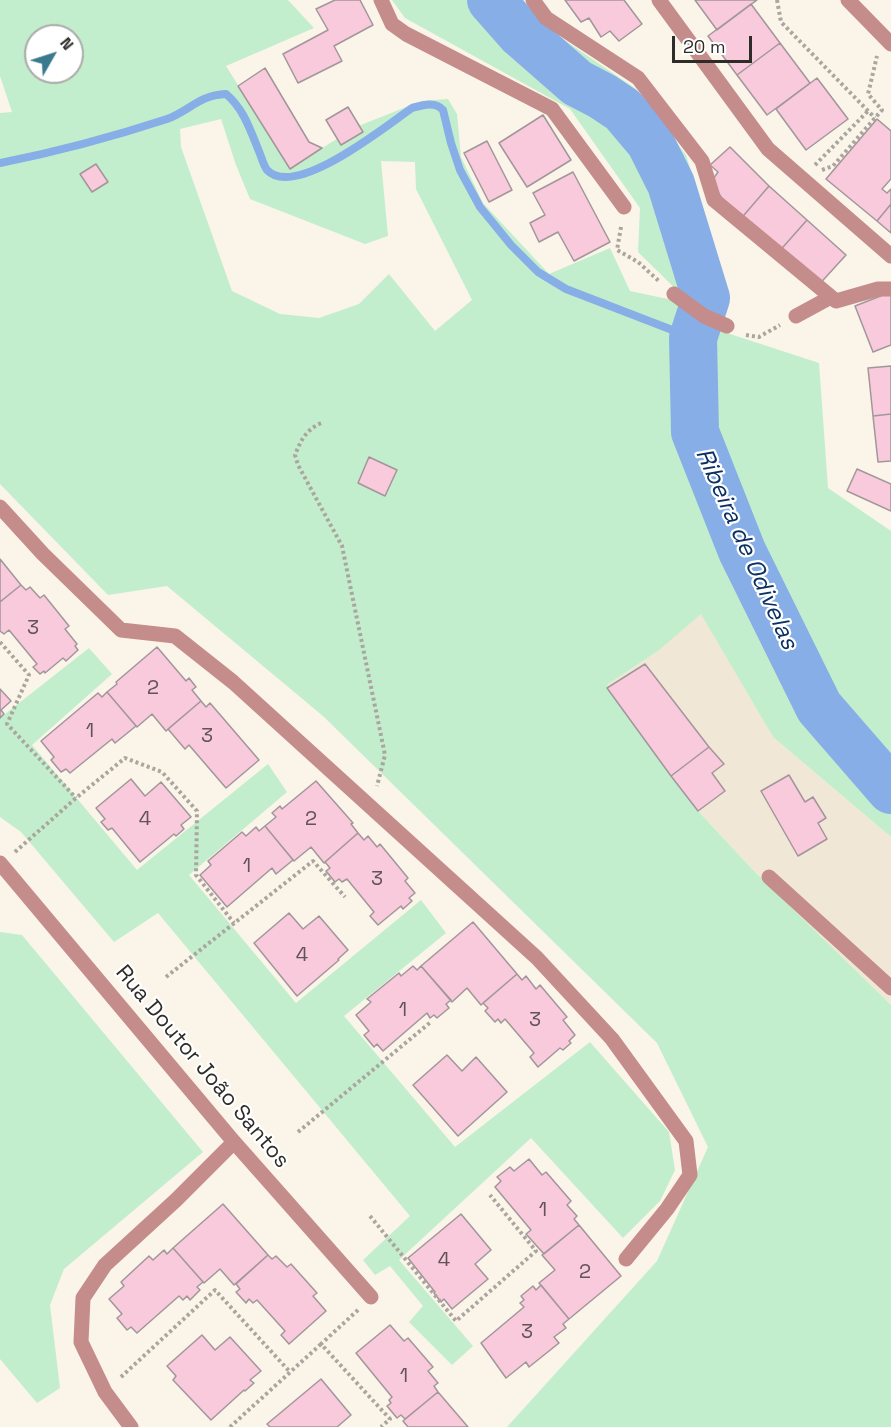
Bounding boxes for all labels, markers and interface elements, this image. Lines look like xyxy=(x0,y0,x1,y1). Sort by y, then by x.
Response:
north arrow xyxy=(24,24,84,84)
scale bar xyxy=(675,24,754,62)
text: N xyxy=(55,33,78,54)
text: 20 m xyxy=(683,35,726,58)
water label: Ribeira de Odivelas xyxy=(689,444,803,654)
house number: 3 xyxy=(27,617,39,641)
house number: 2 xyxy=(147,677,159,701)
house number: 1 xyxy=(86,720,94,744)
house number: 3 xyxy=(201,725,213,749)
house number: 4 xyxy=(139,808,151,832)
house number: 2 xyxy=(305,808,317,832)
house number: 1 xyxy=(243,855,251,879)
house number: 3 xyxy=(371,868,383,892)
house number: 4 xyxy=(296,944,308,968)
street label: Rua Doutor João Santos xyxy=(109,960,295,1174)
house number: 1 xyxy=(399,999,407,1023)
house number: 3 xyxy=(529,1009,541,1033)
house number: 1 xyxy=(539,1199,547,1223)
house number: 4 xyxy=(438,1249,450,1273)
house number: 2 xyxy=(579,1261,591,1285)
house number: 3 xyxy=(521,1321,533,1345)
house number: 1 xyxy=(400,1365,408,1389)

